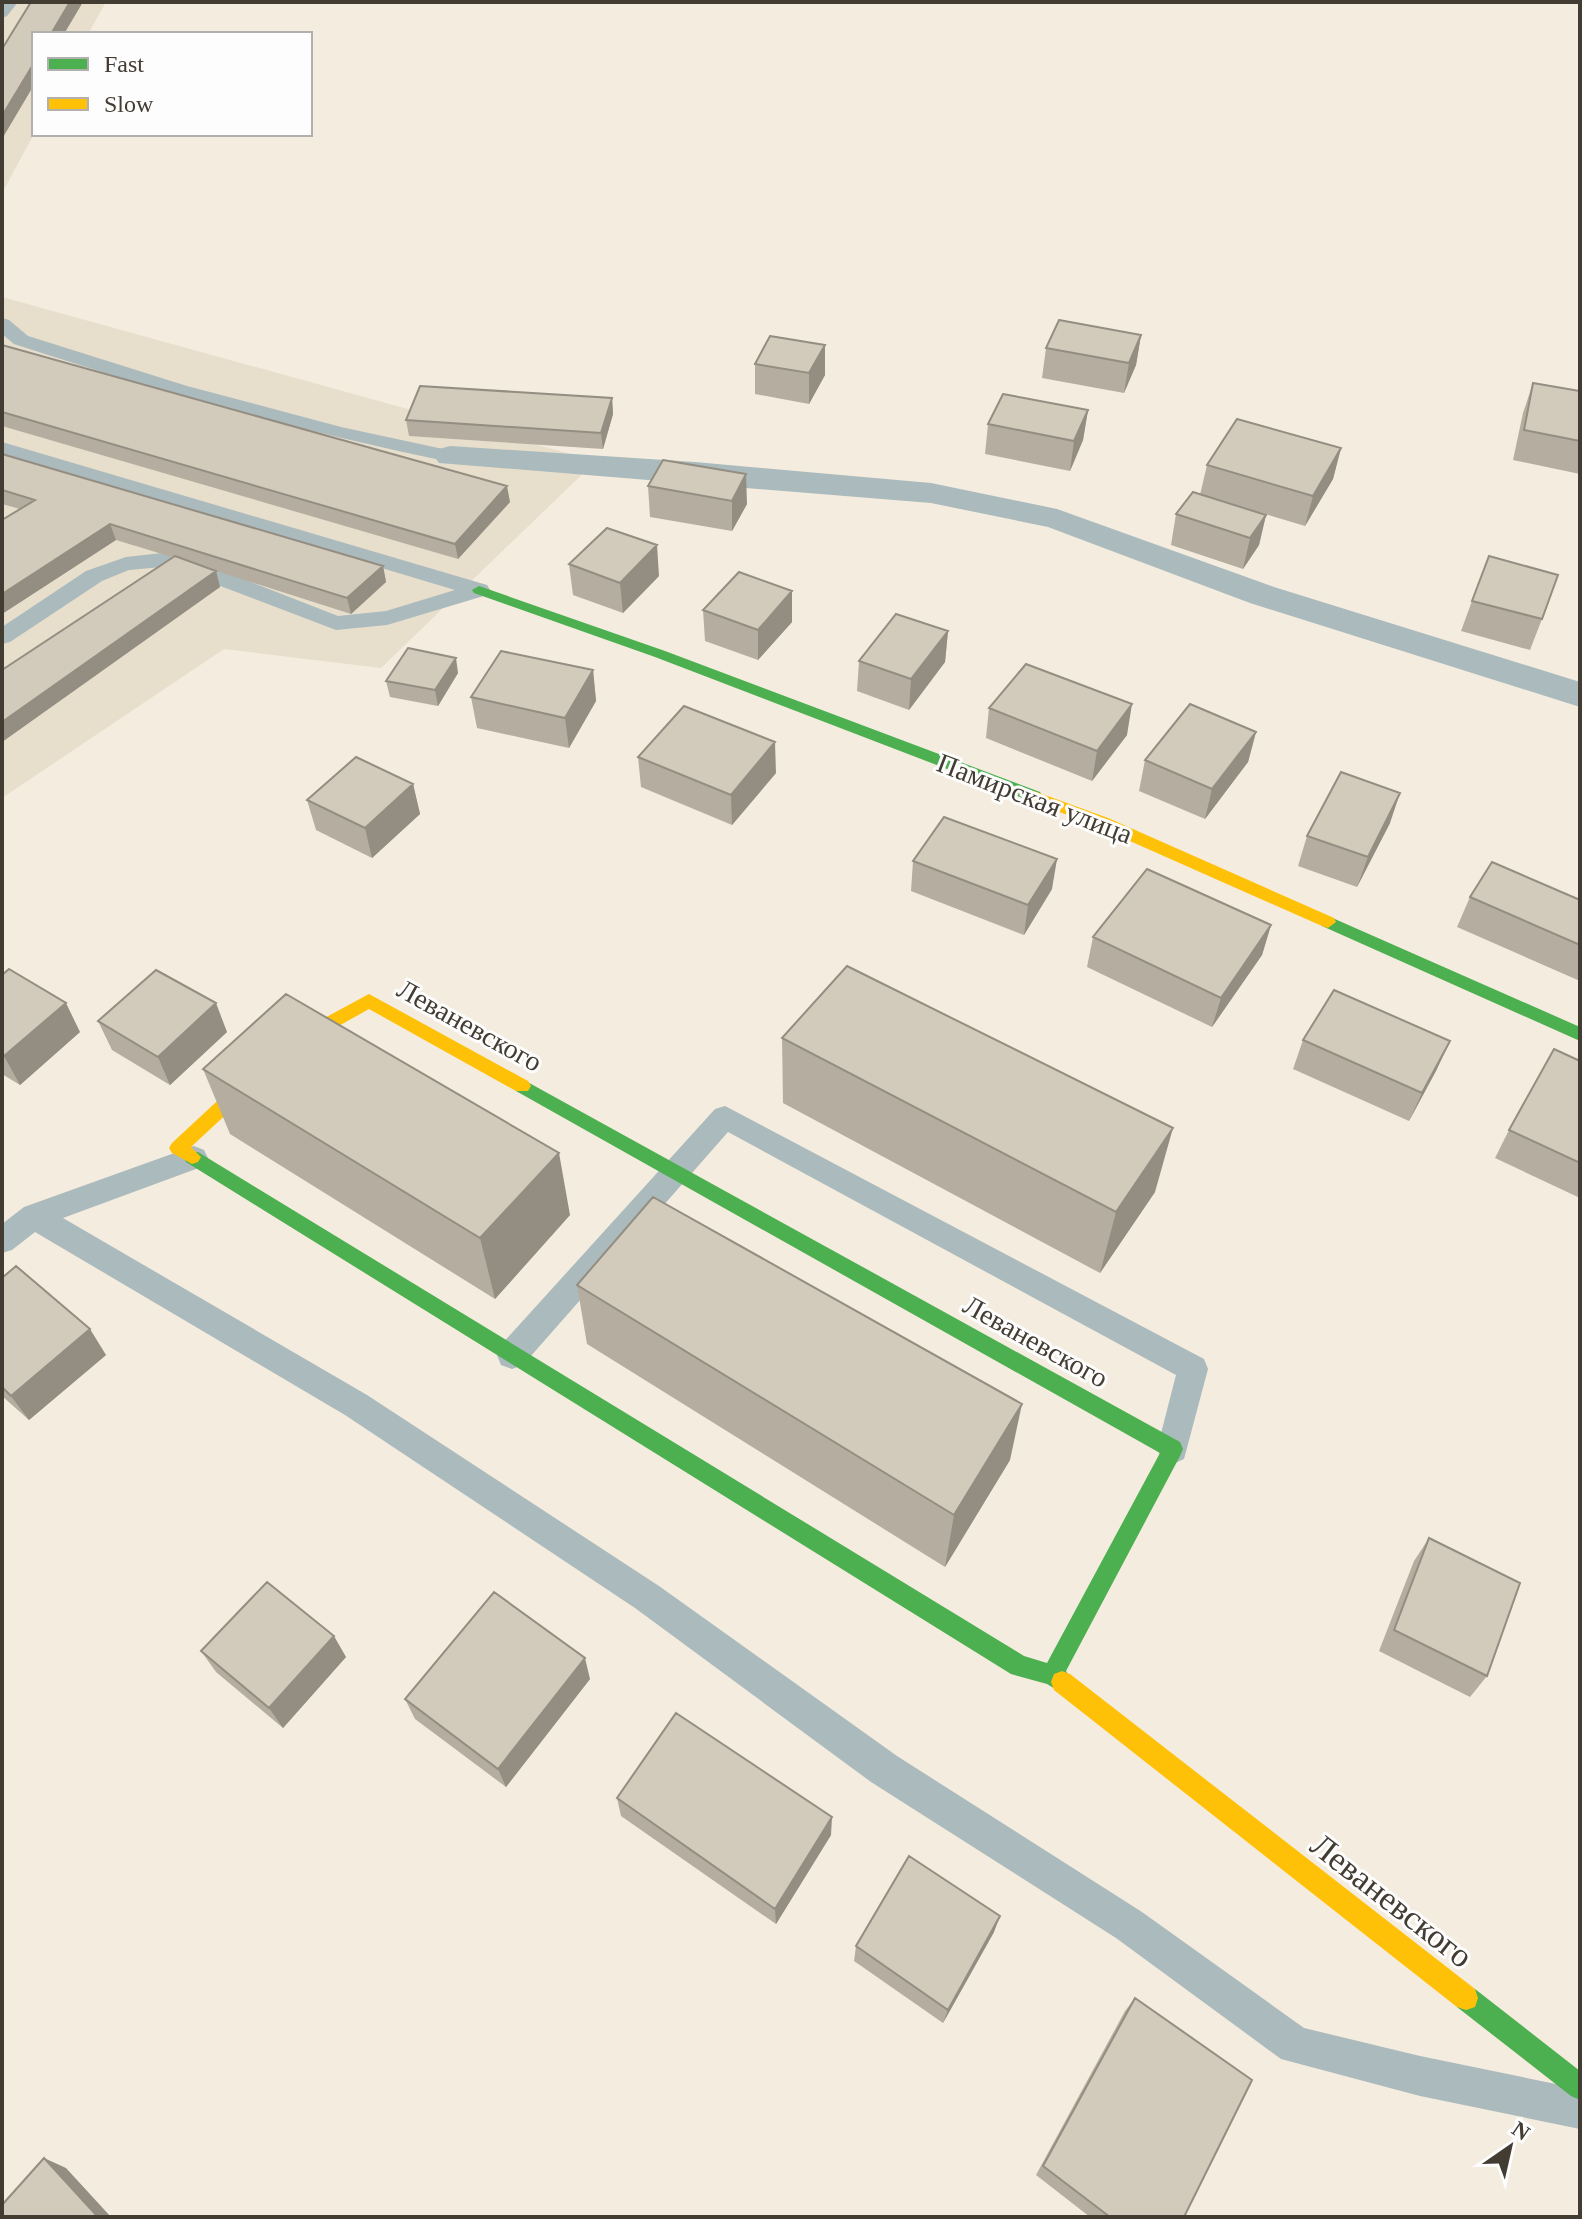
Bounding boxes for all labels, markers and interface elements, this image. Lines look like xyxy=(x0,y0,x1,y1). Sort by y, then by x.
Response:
legend xyxy=(32,32,312,136)
text: Fast xyxy=(104,51,144,77)
text: Slow xyxy=(104,91,154,117)
street label: Памирская улица xyxy=(933,747,1137,850)
street label: Леваневского xyxy=(392,973,547,1078)
street label: Леваневского xyxy=(958,1289,1113,1394)
street label: Леваневского xyxy=(1304,1826,1480,1975)
north arrow xyxy=(1470,2107,1550,2187)
text: N xyxy=(1507,2116,1535,2146)

